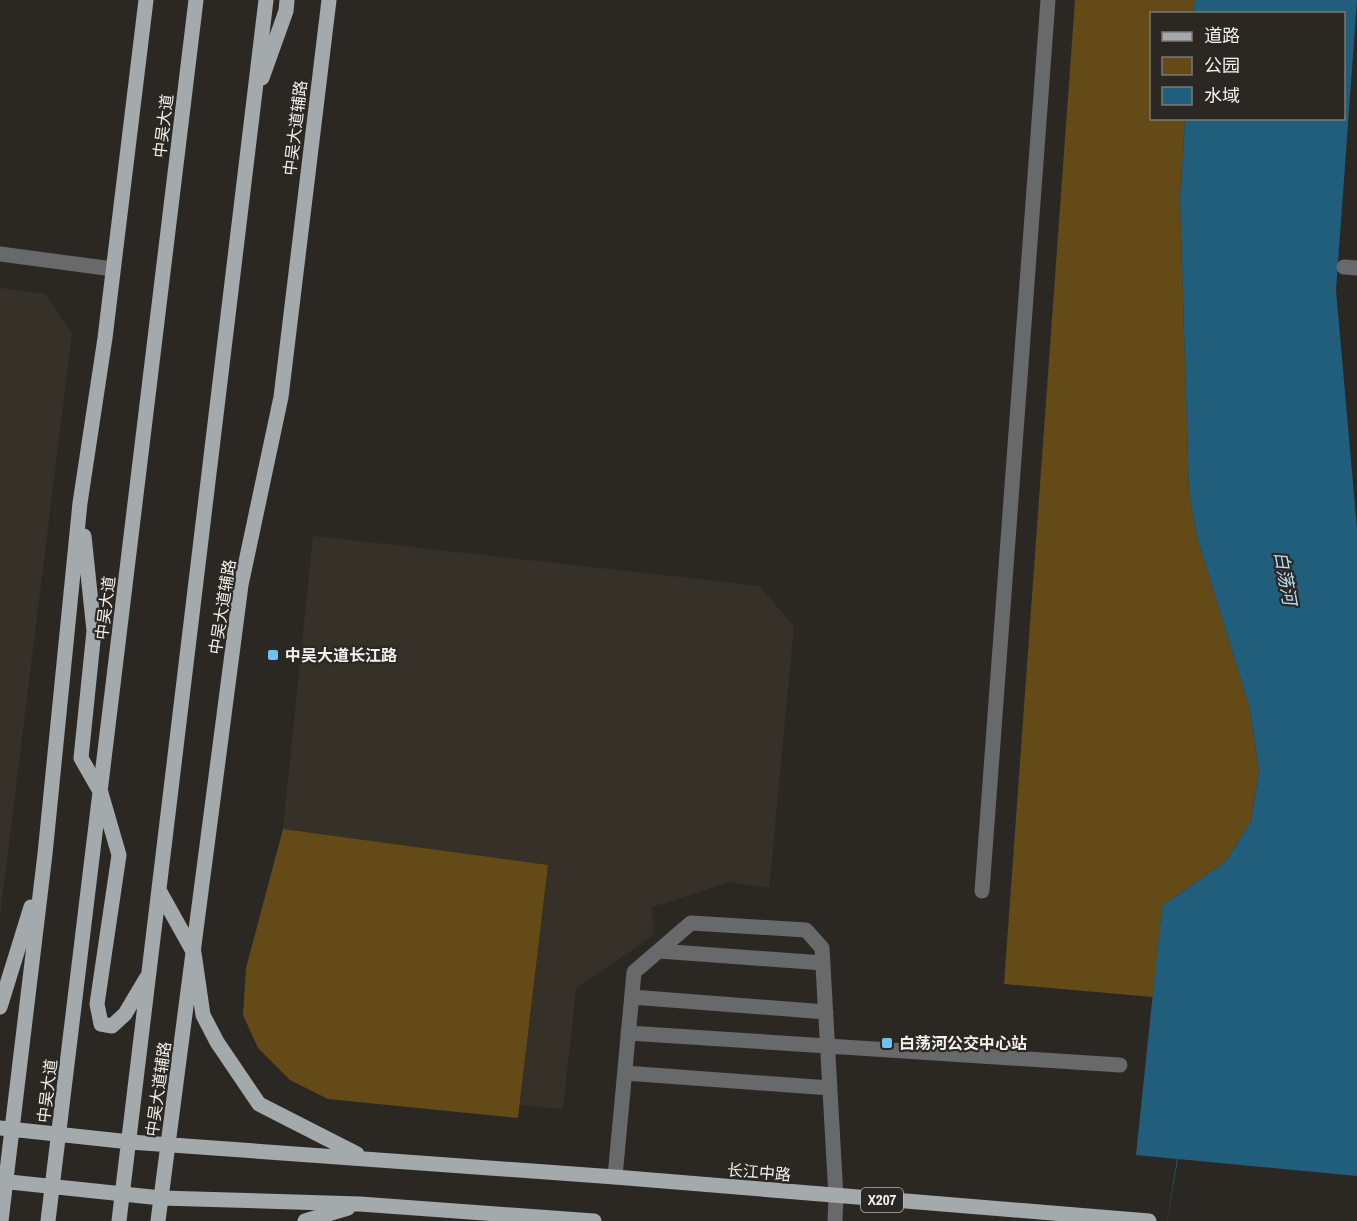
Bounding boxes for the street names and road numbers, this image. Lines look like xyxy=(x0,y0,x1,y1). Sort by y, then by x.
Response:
street label: 中吴大道辅路 xyxy=(278,79,312,177)
street label: 中吴大道 xyxy=(148,93,178,159)
street label: 中吴大道辅路 xyxy=(204,558,240,656)
street label: 中吴大道 xyxy=(90,575,120,641)
street label: 中吴大道辅路 xyxy=(140,1040,176,1138)
street label: 中吴大道 xyxy=(32,1058,62,1124)
street label: 长江中路 xyxy=(726,1158,792,1186)
road number: X207 xyxy=(861,1188,903,1212)

